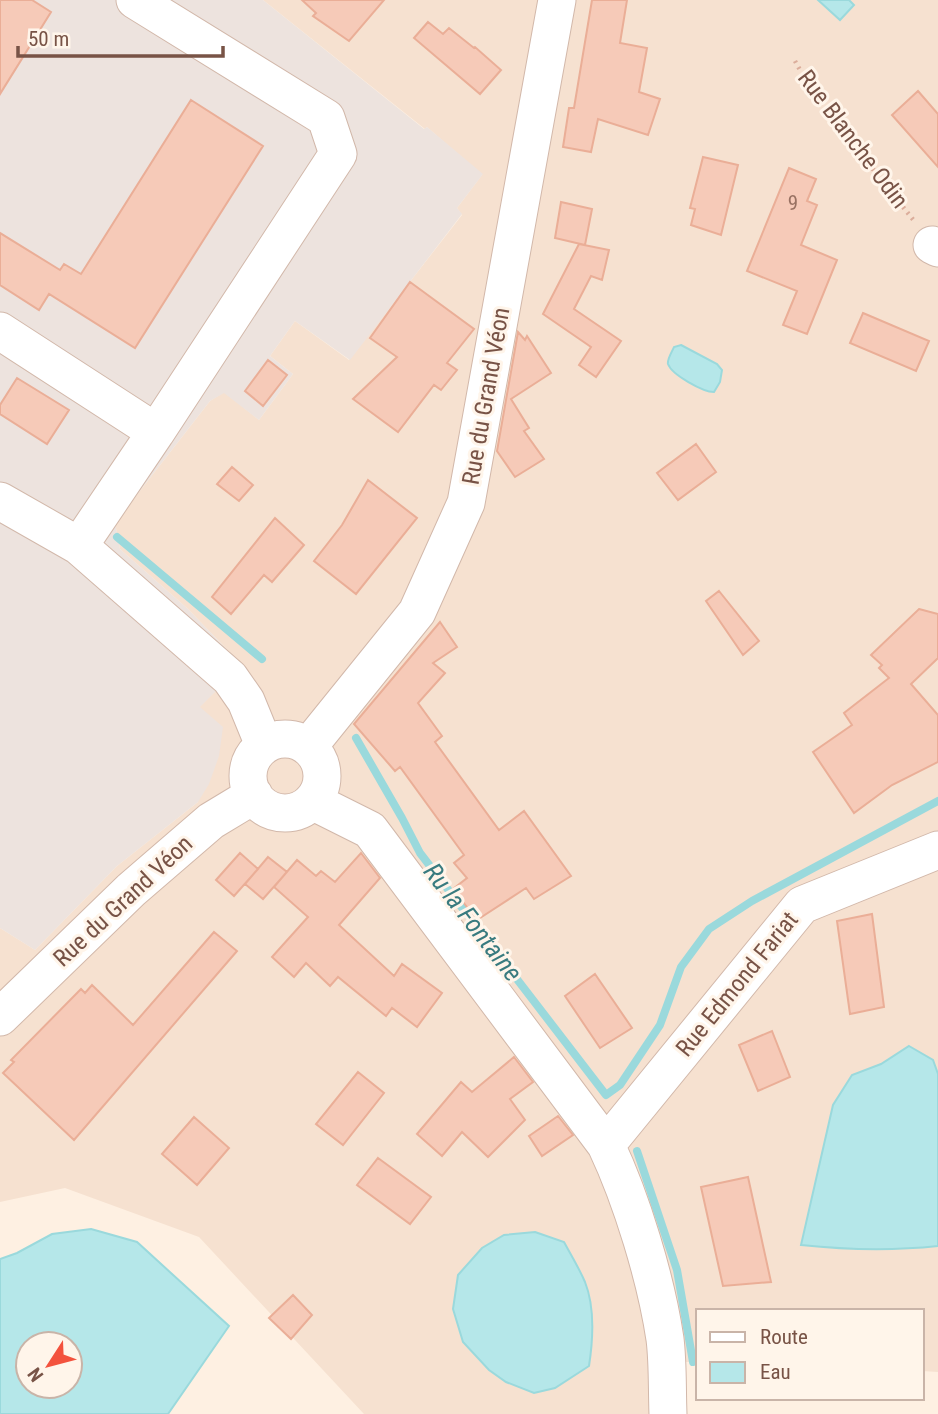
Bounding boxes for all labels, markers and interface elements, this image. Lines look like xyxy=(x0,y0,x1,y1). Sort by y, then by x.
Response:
scale bar xyxy=(18,14,222,58)
text: 50 m xyxy=(28,27,69,51)
street label: Rue Blanche Odin xyxy=(792,64,914,214)
house number: 9 xyxy=(788,191,798,215)
street label: Rue du Grand Véon xyxy=(457,305,515,487)
street label: Rue du Grand Véon xyxy=(48,830,198,972)
water label: Ru la Fontaine xyxy=(418,857,528,987)
street label: Rue Edmond Fariat xyxy=(670,906,804,1062)
legend xyxy=(696,1309,924,1400)
text: Route xyxy=(760,1325,808,1349)
north arrow xyxy=(14,1330,84,1400)
text: Eau xyxy=(760,1360,791,1384)
text: N xyxy=(23,1363,48,1386)

